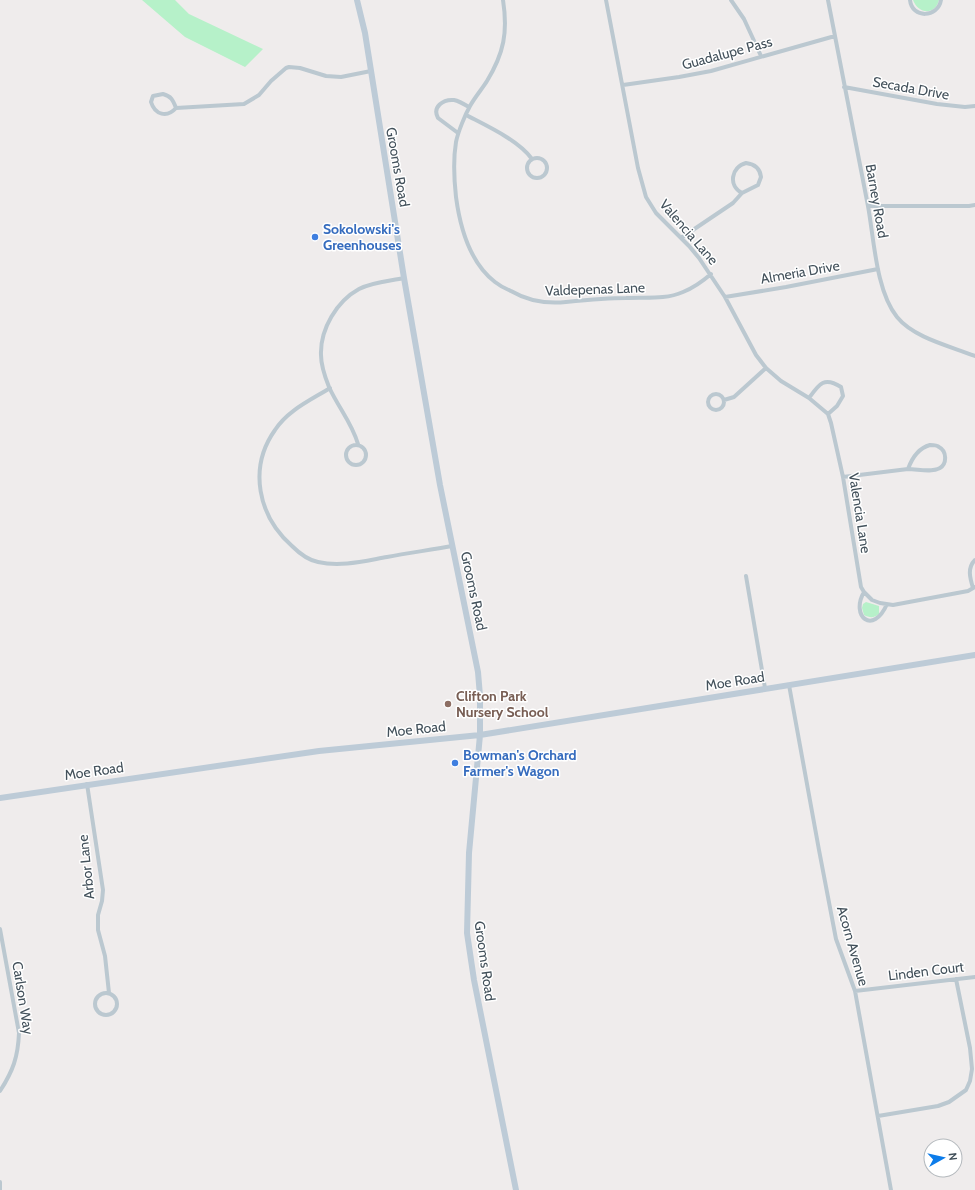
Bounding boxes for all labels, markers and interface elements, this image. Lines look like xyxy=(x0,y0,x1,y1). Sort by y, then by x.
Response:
street label: Guadalupe Pass xyxy=(680,32,774,74)
street label: Secada Drive xyxy=(871,72,951,104)
street label: Grooms Road xyxy=(382,126,414,208)
street label: Barney Road xyxy=(862,162,892,240)
street label: Valencia Lane xyxy=(656,196,722,268)
place label: Sokolowski's Greenhouses xyxy=(323,220,401,254)
marker: Sokolowski's Greenhouses xyxy=(310,232,320,242)
street label: Almeria Drive xyxy=(759,256,841,288)
street label: Valdepenas Lane xyxy=(545,278,645,300)
street label: Valencia Lane xyxy=(845,472,875,554)
street label: Grooms Road xyxy=(457,550,491,632)
street label: Moe Road xyxy=(704,667,766,695)
place label: Clifton Park Nursery School xyxy=(456,687,549,721)
marker: Clifton Park Nursery School xyxy=(443,699,453,709)
street label: Moe Road xyxy=(385,717,447,741)
place label: Bowman's Orchard Farmer's Wagon xyxy=(463,746,577,780)
street label: Moe Road xyxy=(63,758,125,784)
marker: Bowman's Orchard Farmer's Wagon xyxy=(450,758,460,768)
street label: Arbor Lane xyxy=(74,834,98,900)
street label: Acorn Avenue xyxy=(833,904,873,988)
street label: Grooms Road xyxy=(470,920,500,1002)
street label: Linden Court xyxy=(887,957,965,985)
street label: Carlson Way xyxy=(8,960,38,1036)
north arrow xyxy=(923,1138,963,1178)
text: N xyxy=(945,1152,960,1161)

